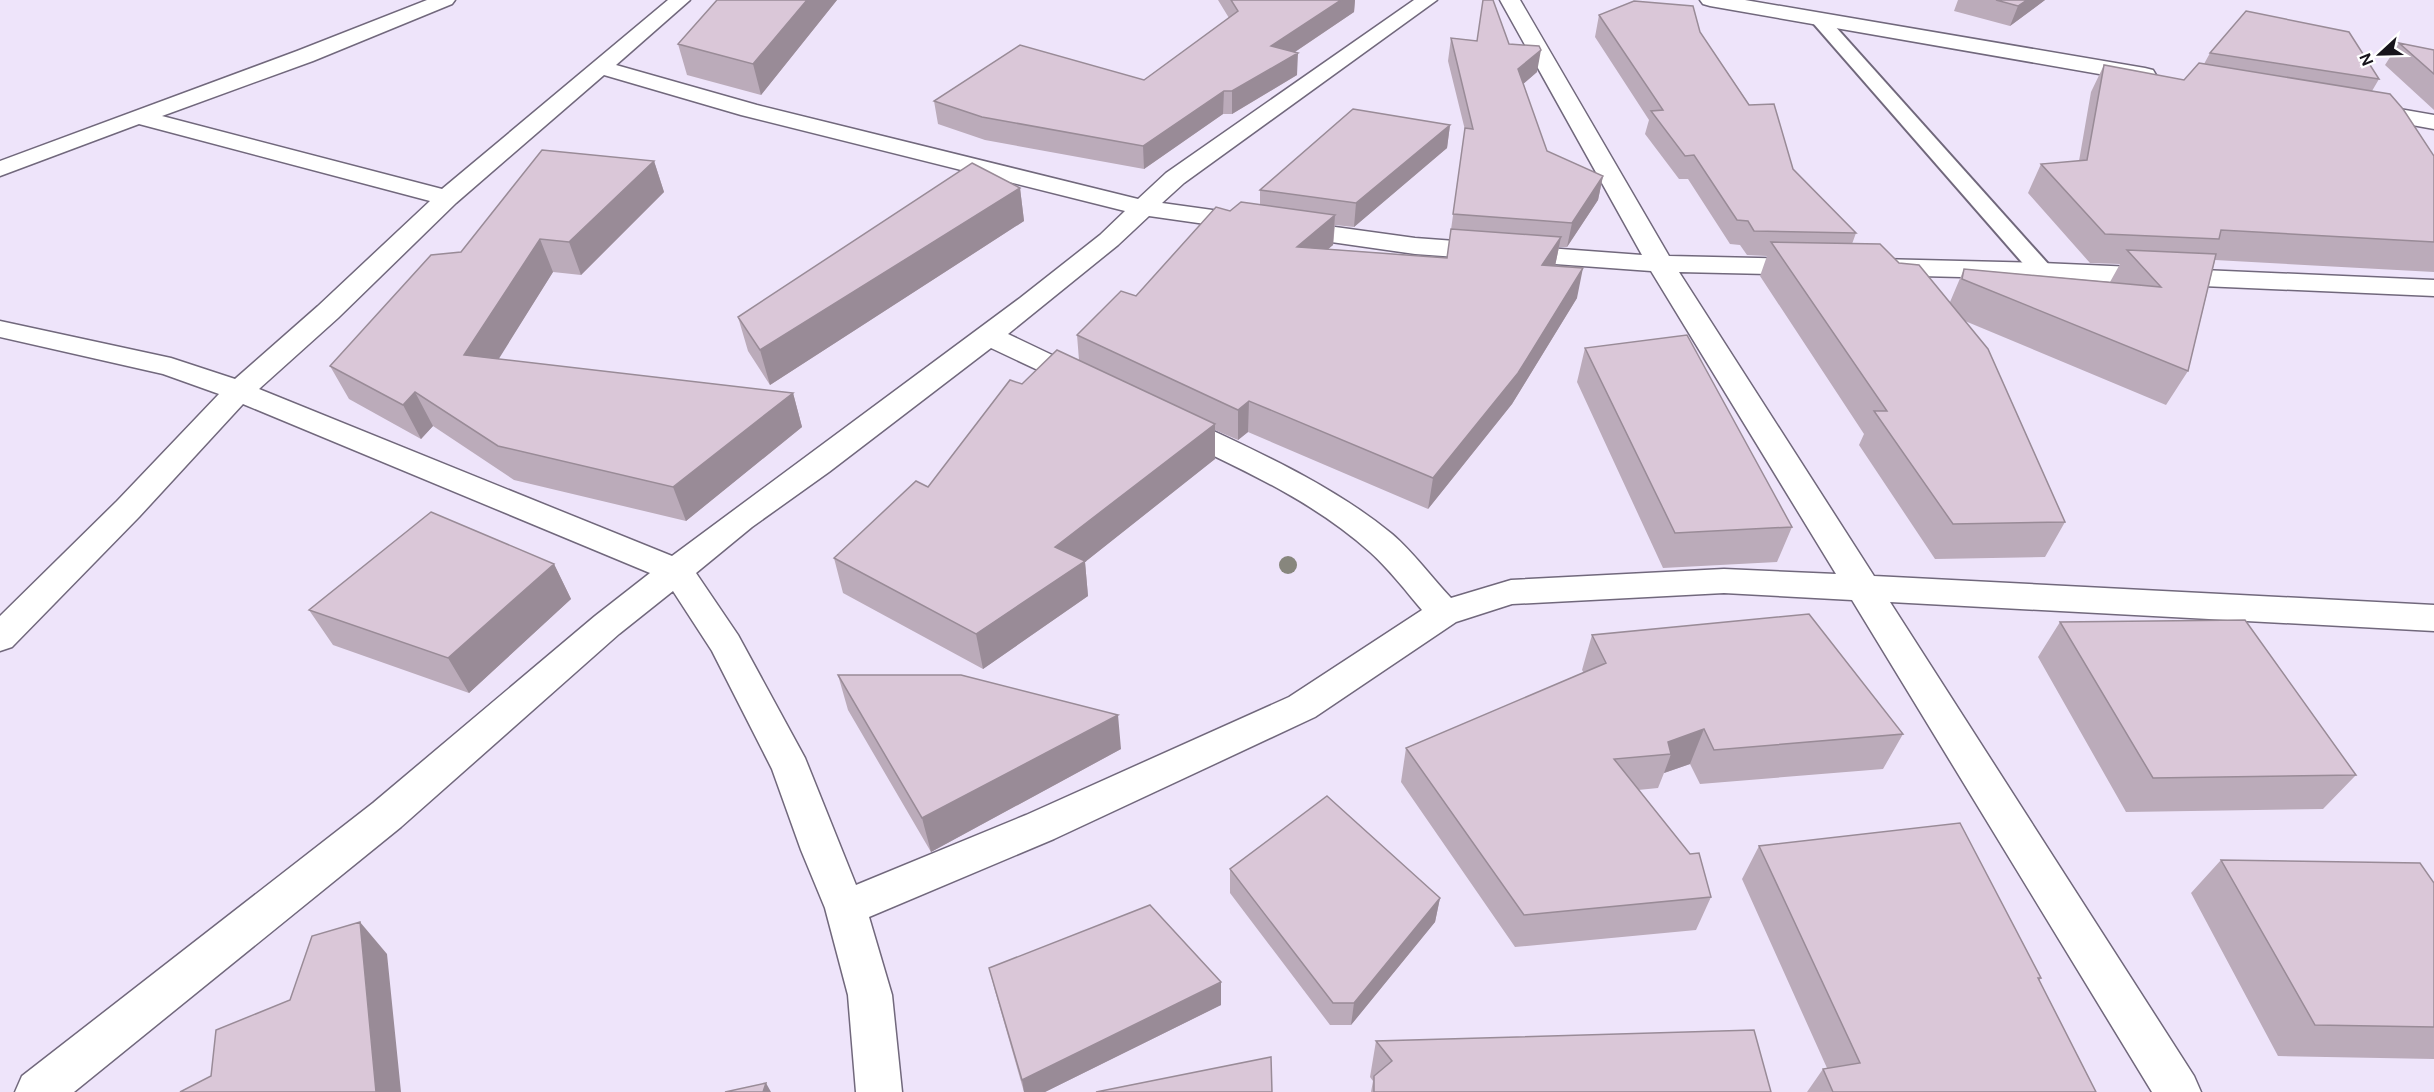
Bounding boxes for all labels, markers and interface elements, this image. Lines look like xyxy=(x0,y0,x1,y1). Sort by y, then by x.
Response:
north arrow xyxy=(2350,24,2410,84)
text: N xyxy=(2355,50,2378,69)

